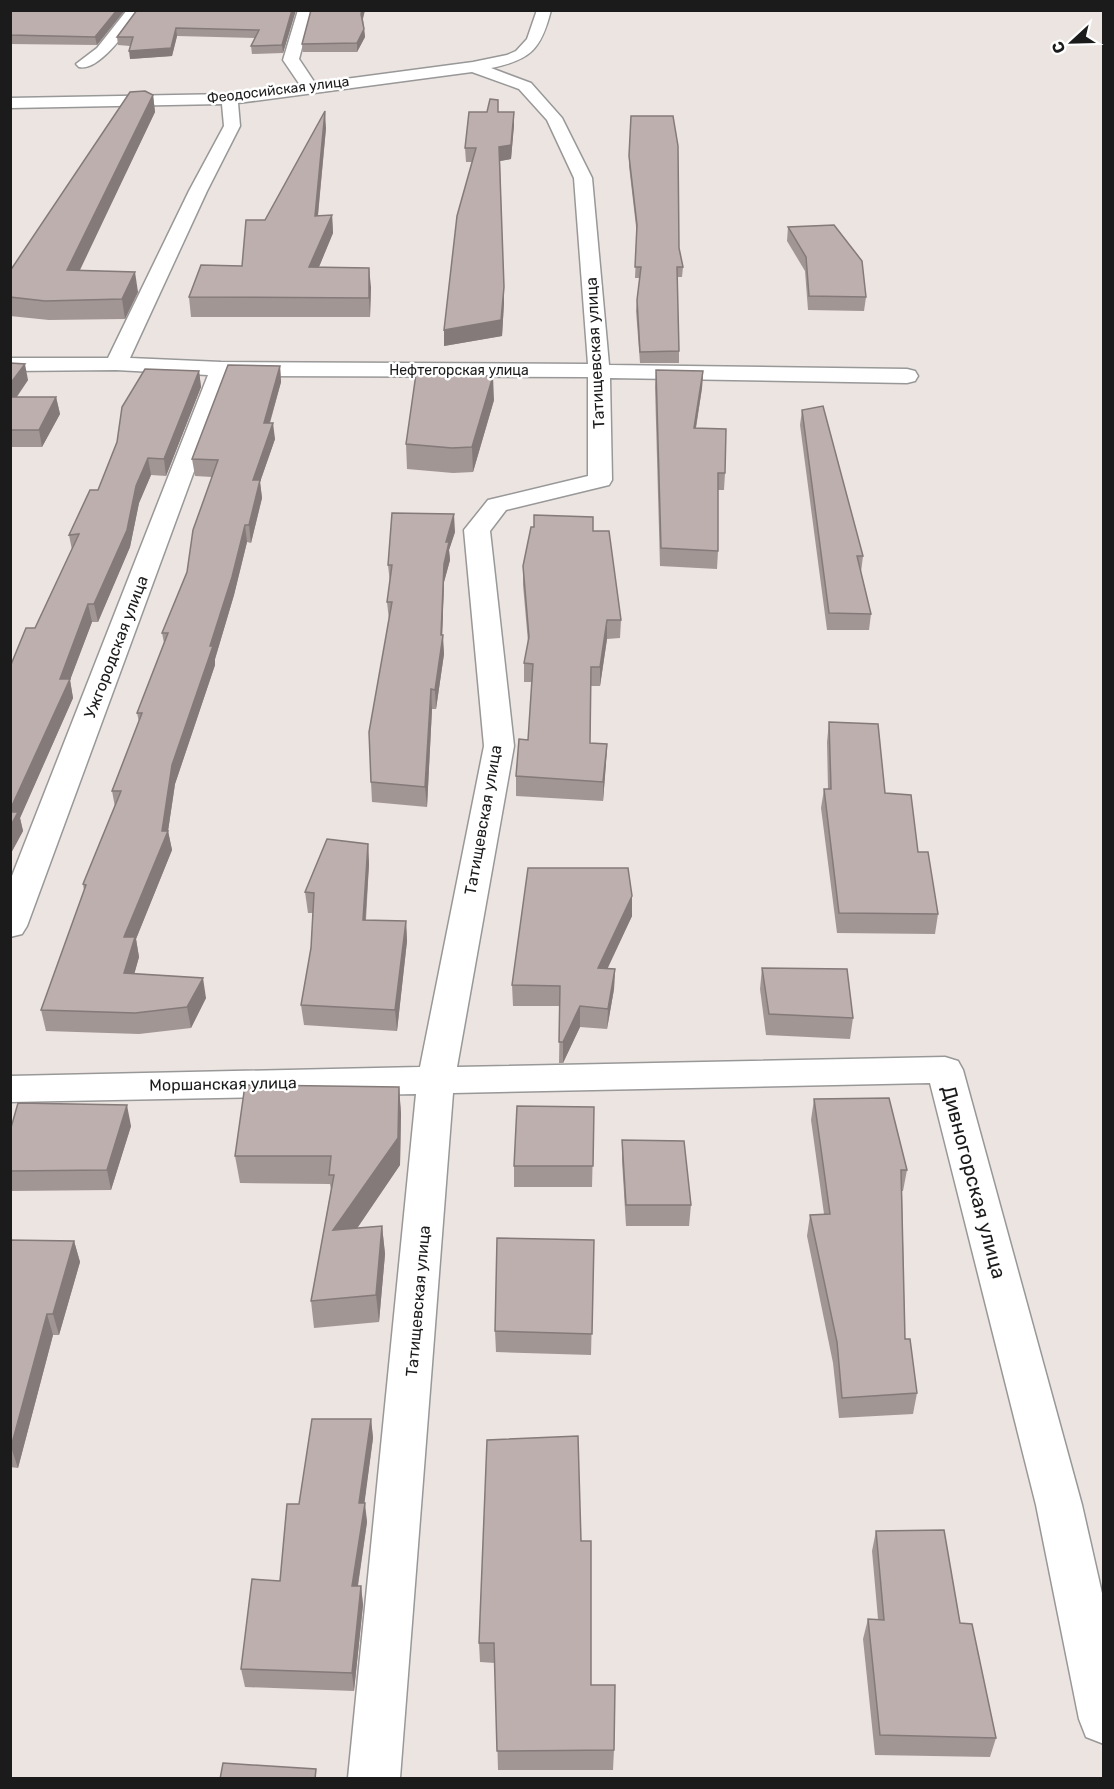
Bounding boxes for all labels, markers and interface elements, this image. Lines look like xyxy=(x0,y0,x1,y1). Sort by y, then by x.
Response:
north arrow xyxy=(1042,12,1102,72)
text: С xyxy=(1048,39,1069,56)
street label: Феодосийская улица xyxy=(206,73,350,107)
street label: Татищевская улица xyxy=(582,277,608,429)
street label: Нефтегорская улица xyxy=(389,362,529,379)
street label: Ужгородская улица xyxy=(80,573,152,721)
street label: Татищевская улица xyxy=(460,744,506,896)
street label: Моршанская улица xyxy=(149,1073,297,1095)
street label: Дивногорская улица xyxy=(937,1083,1011,1281)
street label: Татищевская улица xyxy=(402,1225,434,1377)

